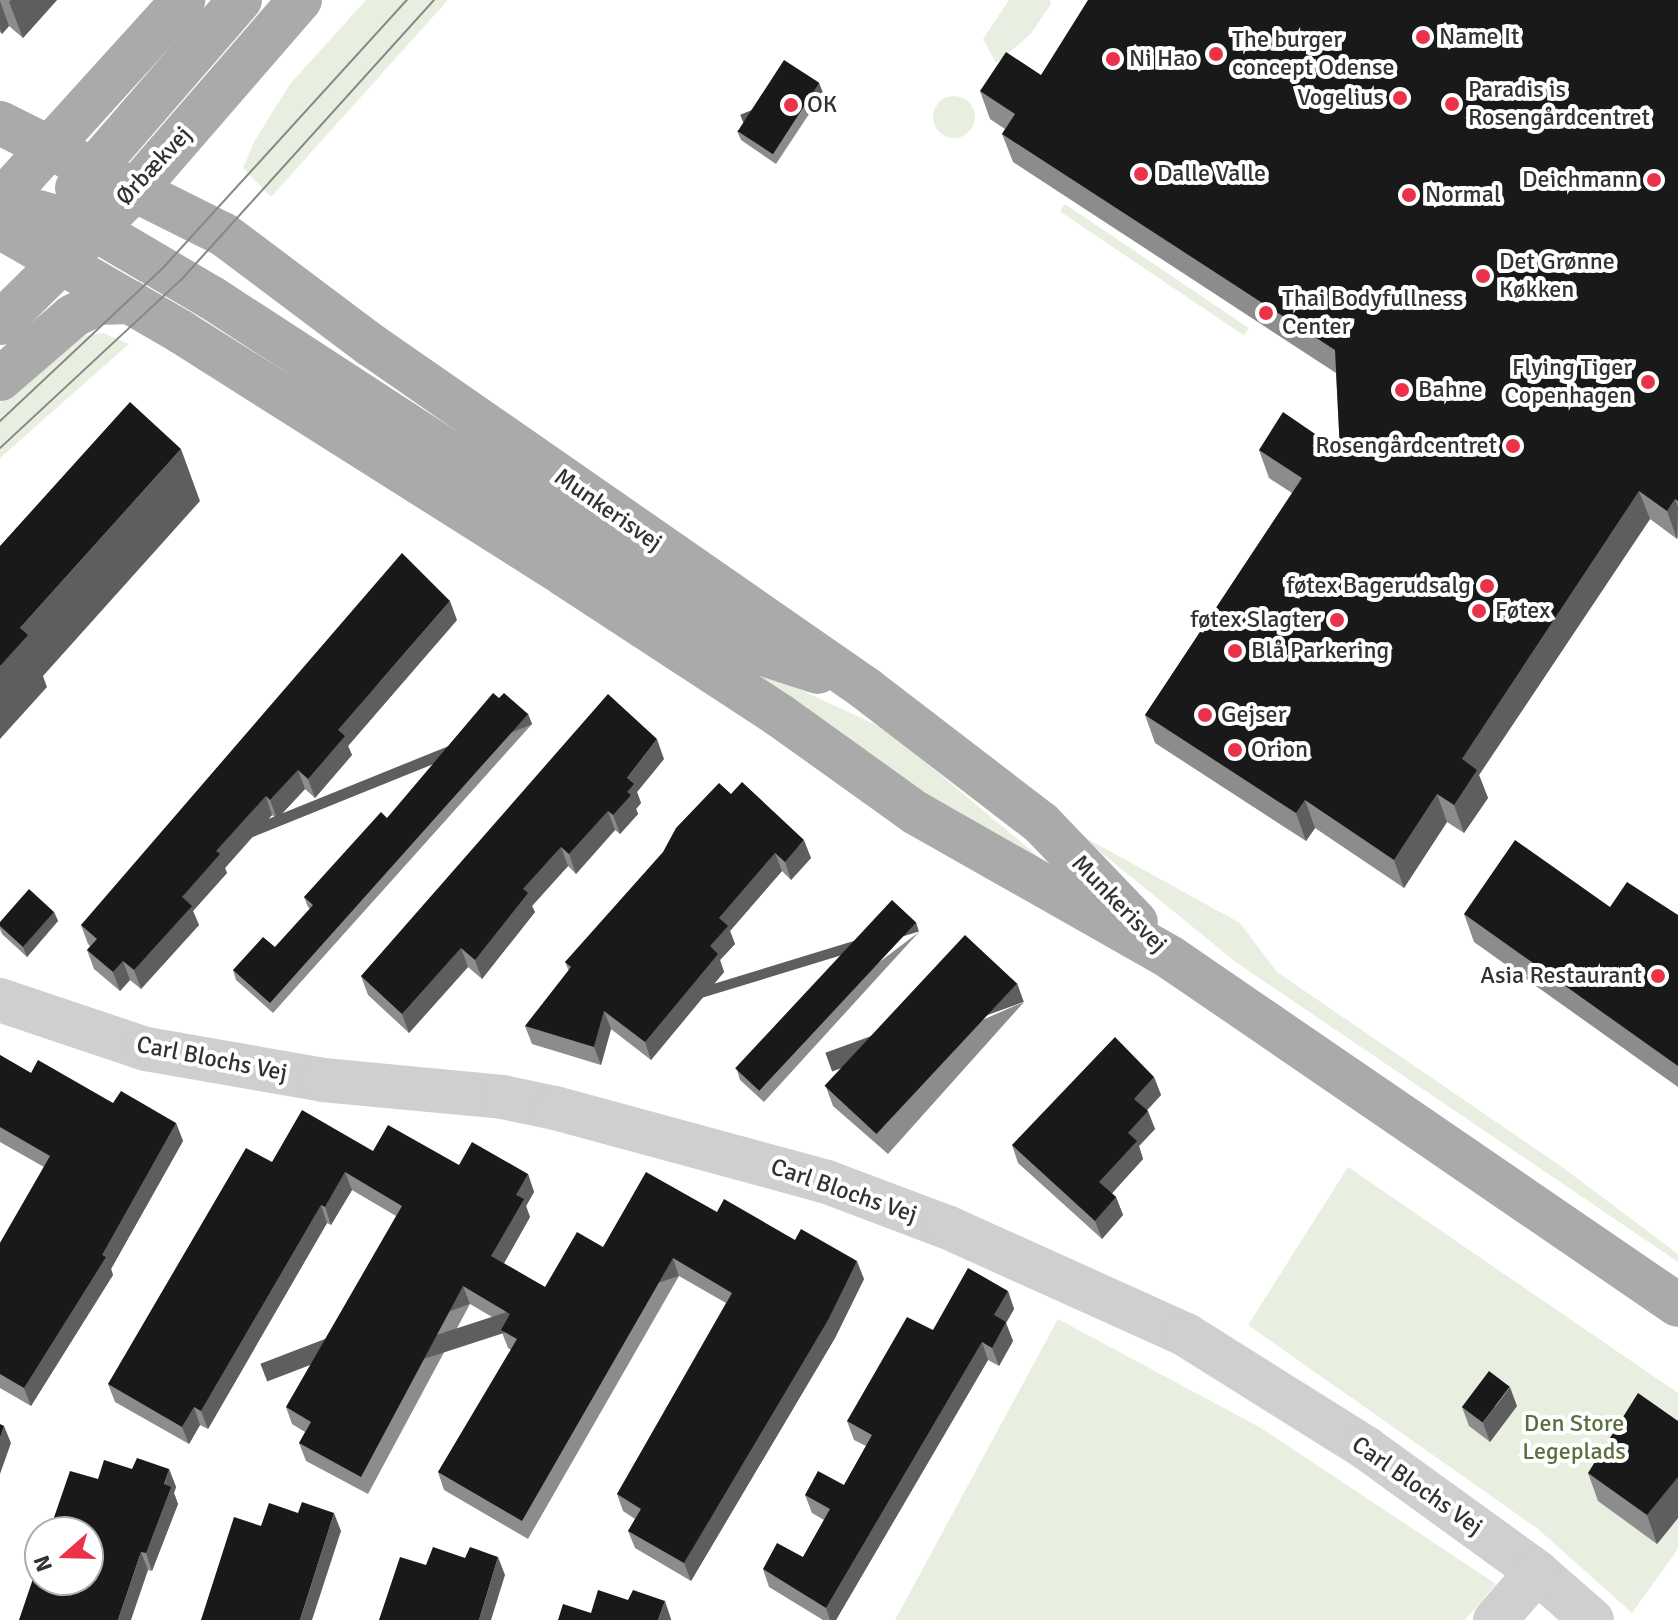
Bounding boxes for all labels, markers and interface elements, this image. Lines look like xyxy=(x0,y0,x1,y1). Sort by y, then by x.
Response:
place label: Name It xyxy=(1439,23,1519,51)
place label: The burger concept Odense xyxy=(1232,26,1394,82)
marker: Name It xyxy=(1414,28,1432,46)
place label: Ni Hao xyxy=(1129,45,1198,73)
marker: The burger concept Odense xyxy=(1207,45,1225,63)
marker: Ni Hao xyxy=(1104,50,1122,68)
place label: Paradis is Rosengårdcentret xyxy=(1468,76,1650,132)
place label: Vogelius xyxy=(1297,84,1384,112)
marker: Vogelius xyxy=(1391,89,1409,107)
place label: OK xyxy=(807,91,837,119)
marker: Paradis is Rosengårdcentret xyxy=(1443,95,1461,113)
marker: OK xyxy=(782,96,800,114)
street label: Ørbækvej xyxy=(110,121,198,211)
place label: Dalle Valle xyxy=(1157,160,1266,188)
marker: Dalle Valle xyxy=(1132,165,1150,183)
place label: Deichmann xyxy=(1522,166,1638,194)
marker: Deichmann xyxy=(1645,171,1663,189)
place label: Normal xyxy=(1425,181,1501,209)
marker: Normal xyxy=(1400,186,1418,204)
place label: Det Grønne Køkken xyxy=(1499,248,1615,304)
marker: Det Grønne Køkken xyxy=(1474,267,1492,285)
place label: Thai Bodyfullness Center xyxy=(1282,285,1463,341)
marker: Thai Bodyfullness Center xyxy=(1257,304,1275,322)
place label: Flying Tiger Copenhagen xyxy=(1504,354,1632,410)
marker: Flying Tiger Copenhagen xyxy=(1639,373,1657,391)
place label: Bahne xyxy=(1418,376,1483,404)
marker: Bahne xyxy=(1393,381,1411,399)
place label: Rosengårdcentret xyxy=(1315,432,1497,460)
marker: Rosengårdcentret xyxy=(1504,437,1522,455)
street label: Munkerisvej xyxy=(549,462,667,558)
place label: føtex Bagerudsalg xyxy=(1286,572,1471,600)
marker: føtex Bagerudsalg xyxy=(1478,577,1496,595)
place label: Føtex xyxy=(1495,597,1550,625)
marker: Føtex xyxy=(1470,602,1488,620)
place label: føtex Slagter xyxy=(1190,606,1321,634)
marker: føtex Slagter xyxy=(1328,611,1346,629)
place label: Blå Parkering xyxy=(1251,637,1389,665)
marker: Blå Parkering xyxy=(1226,642,1244,660)
place label: Gejser xyxy=(1221,701,1286,729)
marker: Gejser xyxy=(1196,706,1214,724)
place label: Orion xyxy=(1251,736,1308,764)
marker: Orion xyxy=(1226,741,1244,759)
street label: Munkerisvej xyxy=(1065,849,1173,959)
place label: Asia Restaurant xyxy=(1480,962,1642,990)
marker: Asia Restaurant xyxy=(1649,967,1667,985)
street label: Carl Blochs Vej xyxy=(134,1030,290,1088)
street label: Carl Blochs Vej xyxy=(767,1152,921,1230)
park label: Den Store Legeplads xyxy=(1522,1410,1626,1466)
street label: Carl Blochs Vej xyxy=(1346,1430,1488,1542)
north arrow xyxy=(24,1516,104,1596)
text: N xyxy=(28,1552,58,1576)

